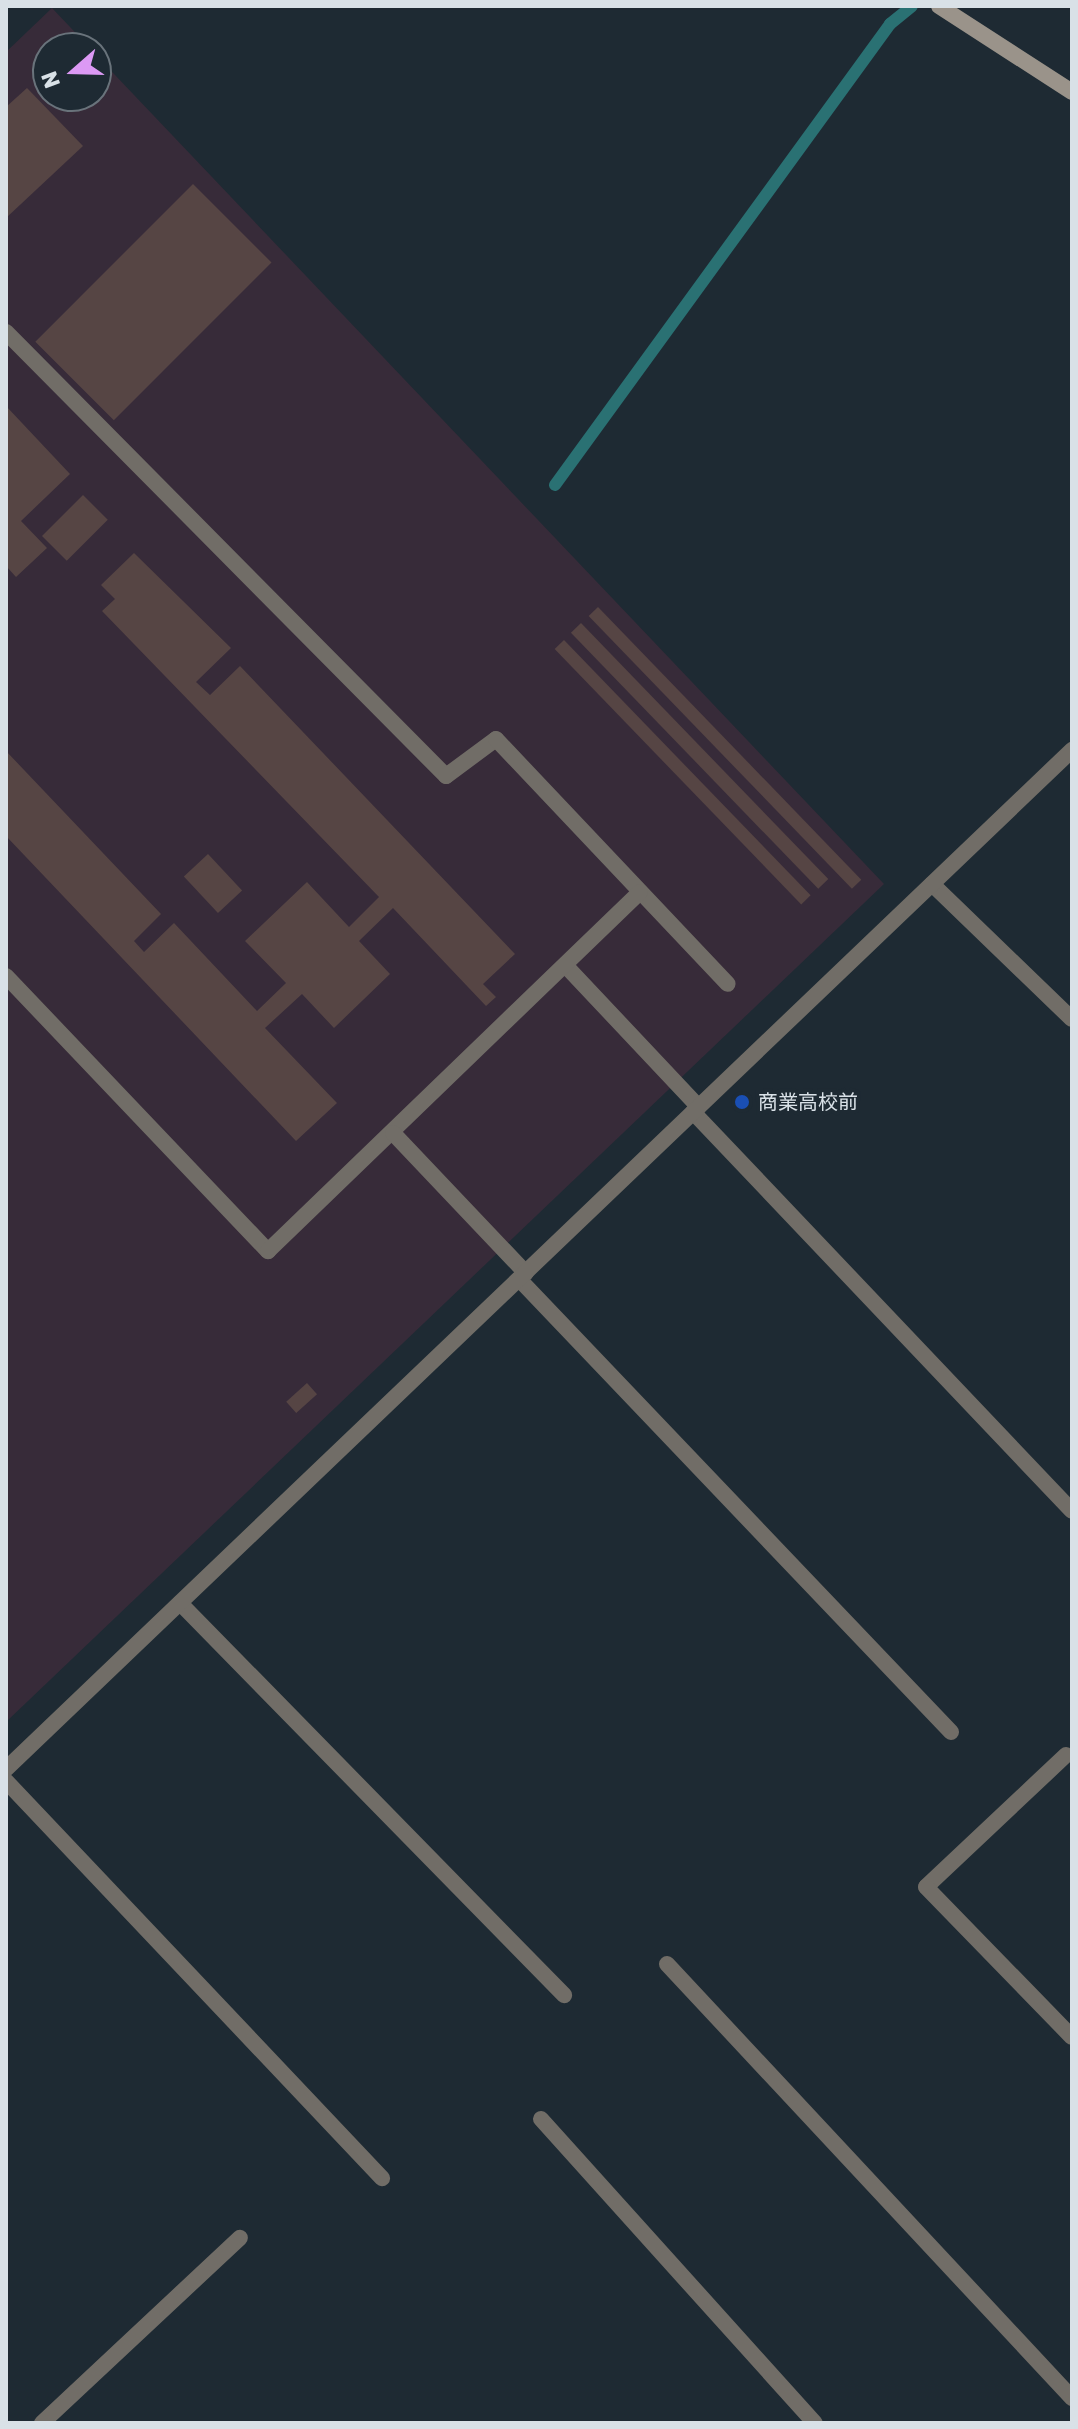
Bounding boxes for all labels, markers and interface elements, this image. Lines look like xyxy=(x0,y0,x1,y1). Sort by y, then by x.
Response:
north arrow xyxy=(32,32,112,112)
text: N xyxy=(35,68,66,92)
place label: 商業高校前 xyxy=(758,1090,858,1114)
marker: 商業高校前 xyxy=(733,1093,751,1111)

